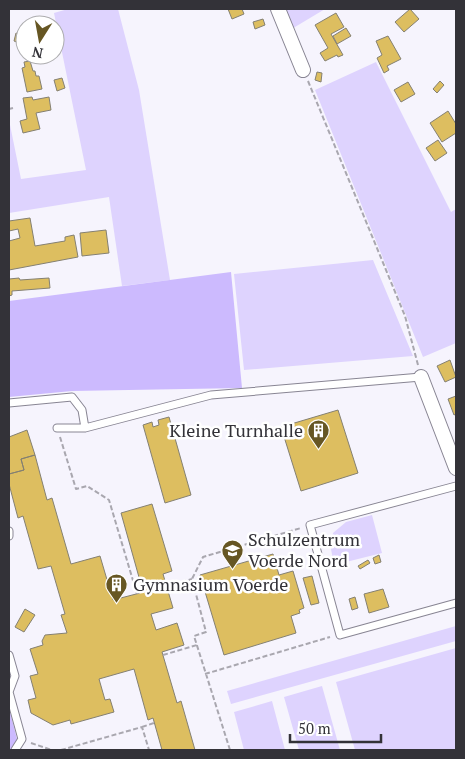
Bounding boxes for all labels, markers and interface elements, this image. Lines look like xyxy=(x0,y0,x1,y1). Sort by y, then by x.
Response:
north arrow xyxy=(15,15,65,65)
text: N xyxy=(30,43,44,64)
place label: Kleine Turnhalle xyxy=(169,418,303,442)
building icon: Kleine Turnhalle xyxy=(307,419,331,450)
place label: Schulzentrum Voerde Nord xyxy=(248,527,361,572)
school or university icon: Schulzentrum Voerde Nord xyxy=(220,538,244,569)
place label: Gymnasium Voerde xyxy=(133,572,288,596)
building icon: Gymnasium Voerde xyxy=(105,573,129,604)
scale bar xyxy=(290,712,381,744)
text: 50 m xyxy=(298,718,331,738)

